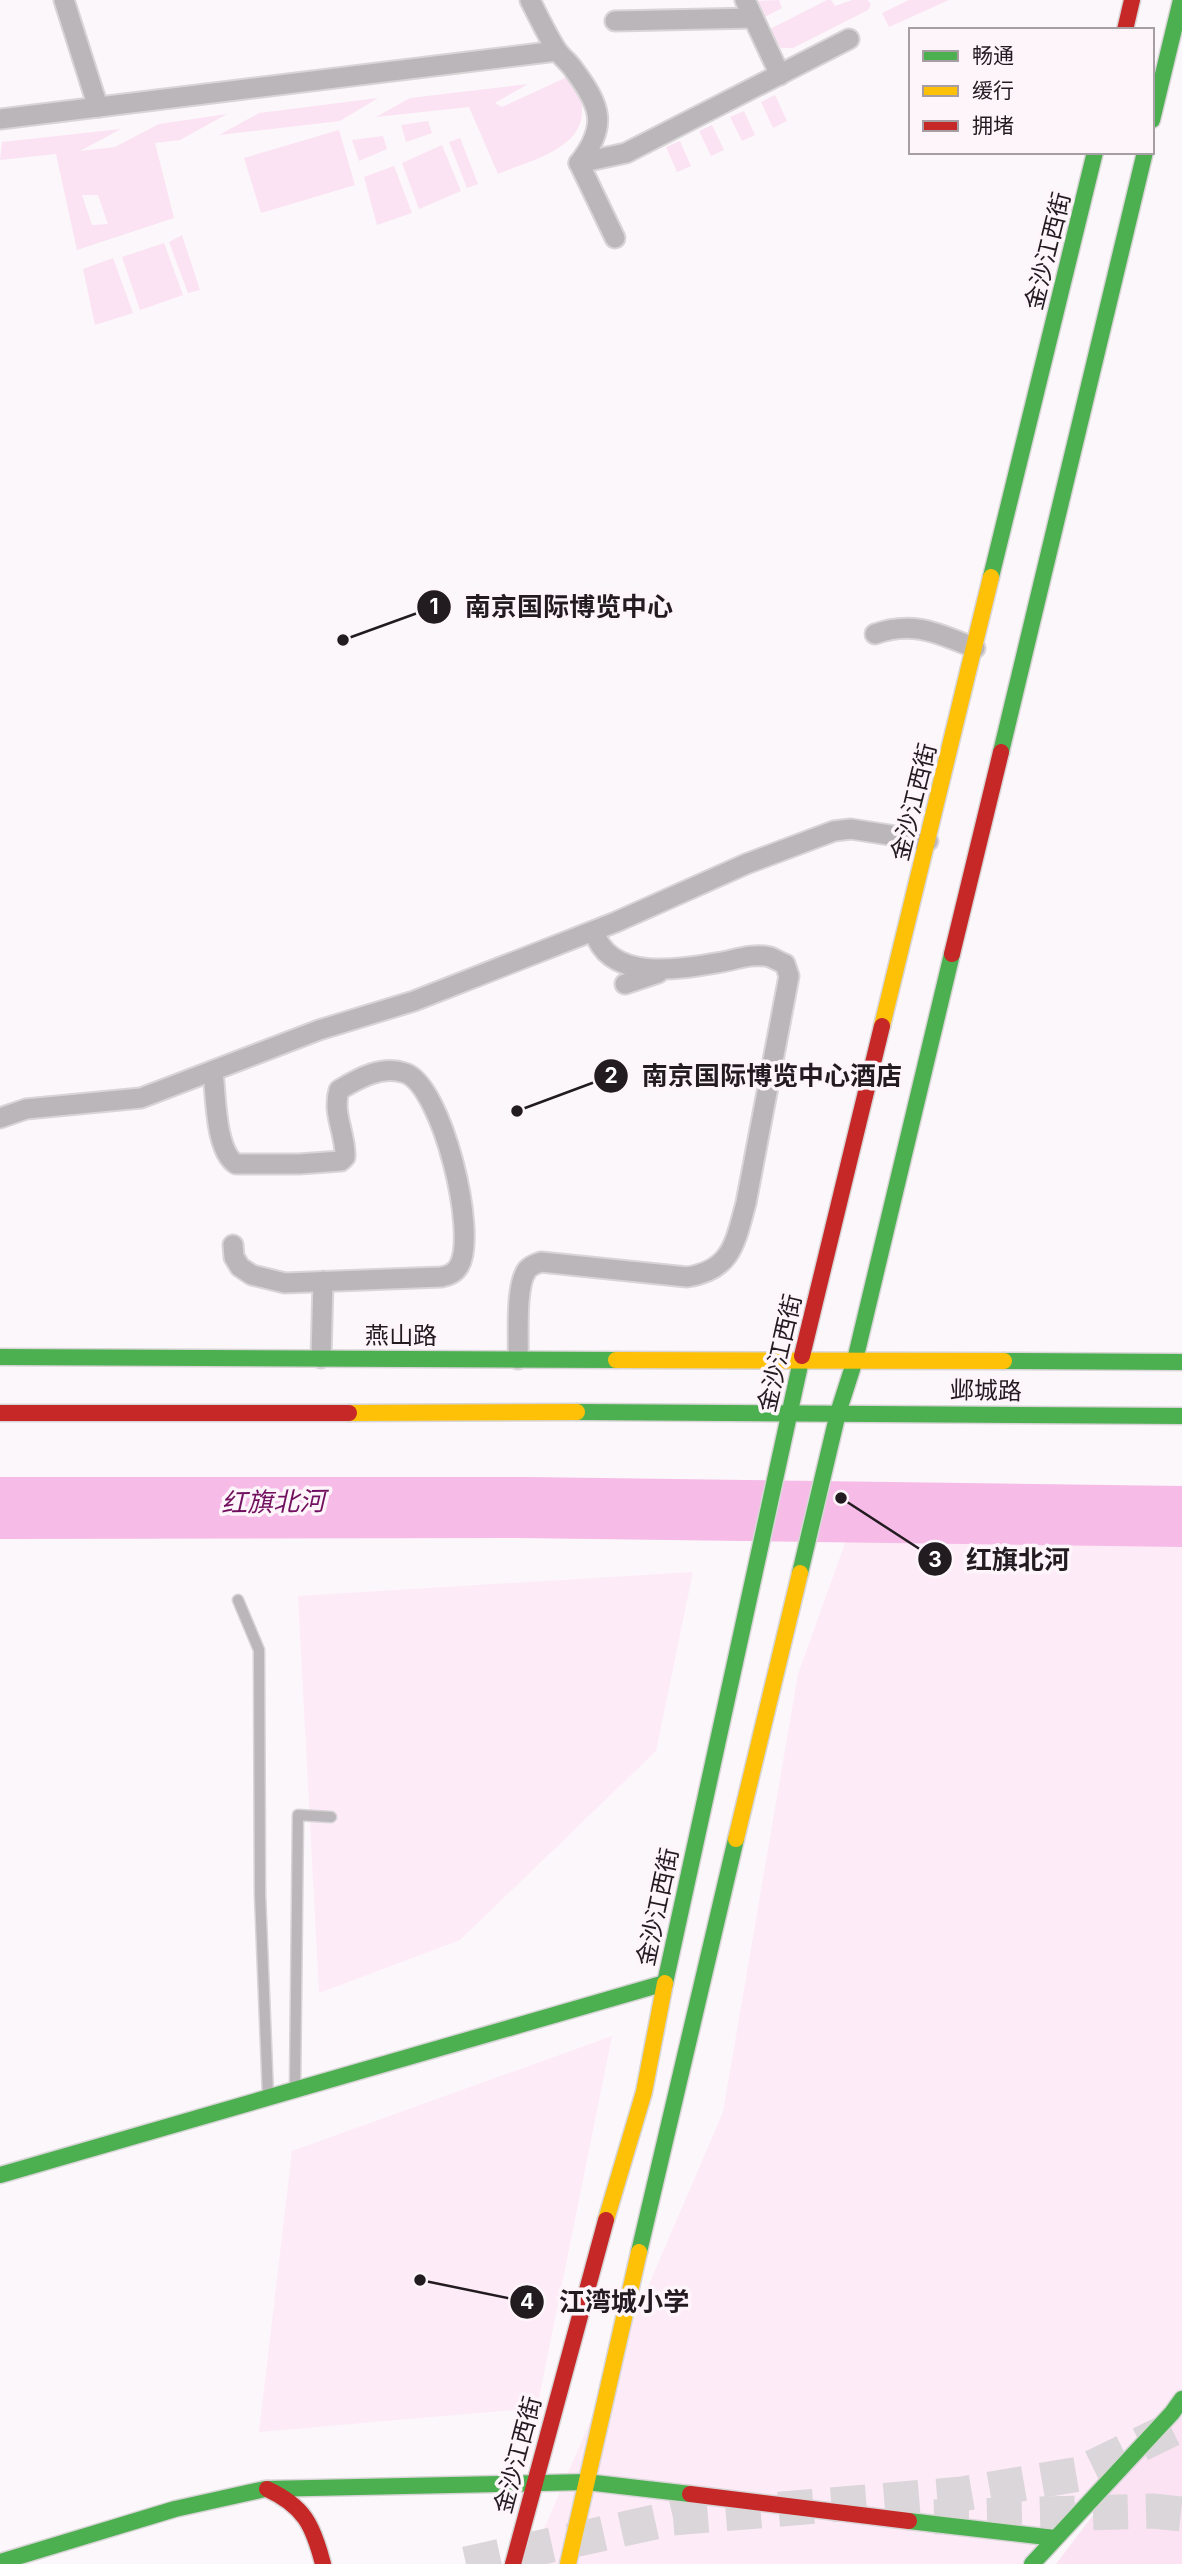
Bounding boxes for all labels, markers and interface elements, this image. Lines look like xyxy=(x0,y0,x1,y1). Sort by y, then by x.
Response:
legend xyxy=(909,28,1154,154)
text: 畅通 xyxy=(972,43,1014,68)
text: 缓行 xyxy=(972,78,1014,103)
text: 拥堵 xyxy=(972,113,1014,138)
street label: 金沙江西街 xyxy=(1019,189,1076,313)
callout: 南京国际博览中心 xyxy=(416,583,687,630)
text: 南京国际博览中心 xyxy=(465,591,673,622)
text: 1 xyxy=(429,594,439,619)
street label: 金沙江西街 xyxy=(885,740,942,864)
callout: 南京国际博览中心酒店 xyxy=(593,1052,916,1099)
text: 南京国际博览中心酒店 xyxy=(642,1060,902,1091)
text: 2 xyxy=(604,1063,618,1088)
street label: 金沙江西街 xyxy=(752,1291,807,1415)
street label: 燕山路 xyxy=(365,1321,437,1350)
street label: 邺城路 xyxy=(950,1375,1022,1406)
water label: 红旗北河 xyxy=(221,1485,330,1518)
callout: 红旗北河 xyxy=(917,1536,1084,1583)
text: 红旗北河 xyxy=(966,1544,1070,1575)
text: 3 xyxy=(928,1547,942,1572)
street label: 金沙江西街 xyxy=(631,1845,684,1969)
callout: 江湾城小学 xyxy=(510,2278,703,2325)
text: 江湾城小学 xyxy=(559,2286,689,2317)
text: 4 xyxy=(520,2289,534,2314)
street label: 金沙江西街 xyxy=(488,2393,547,2517)

